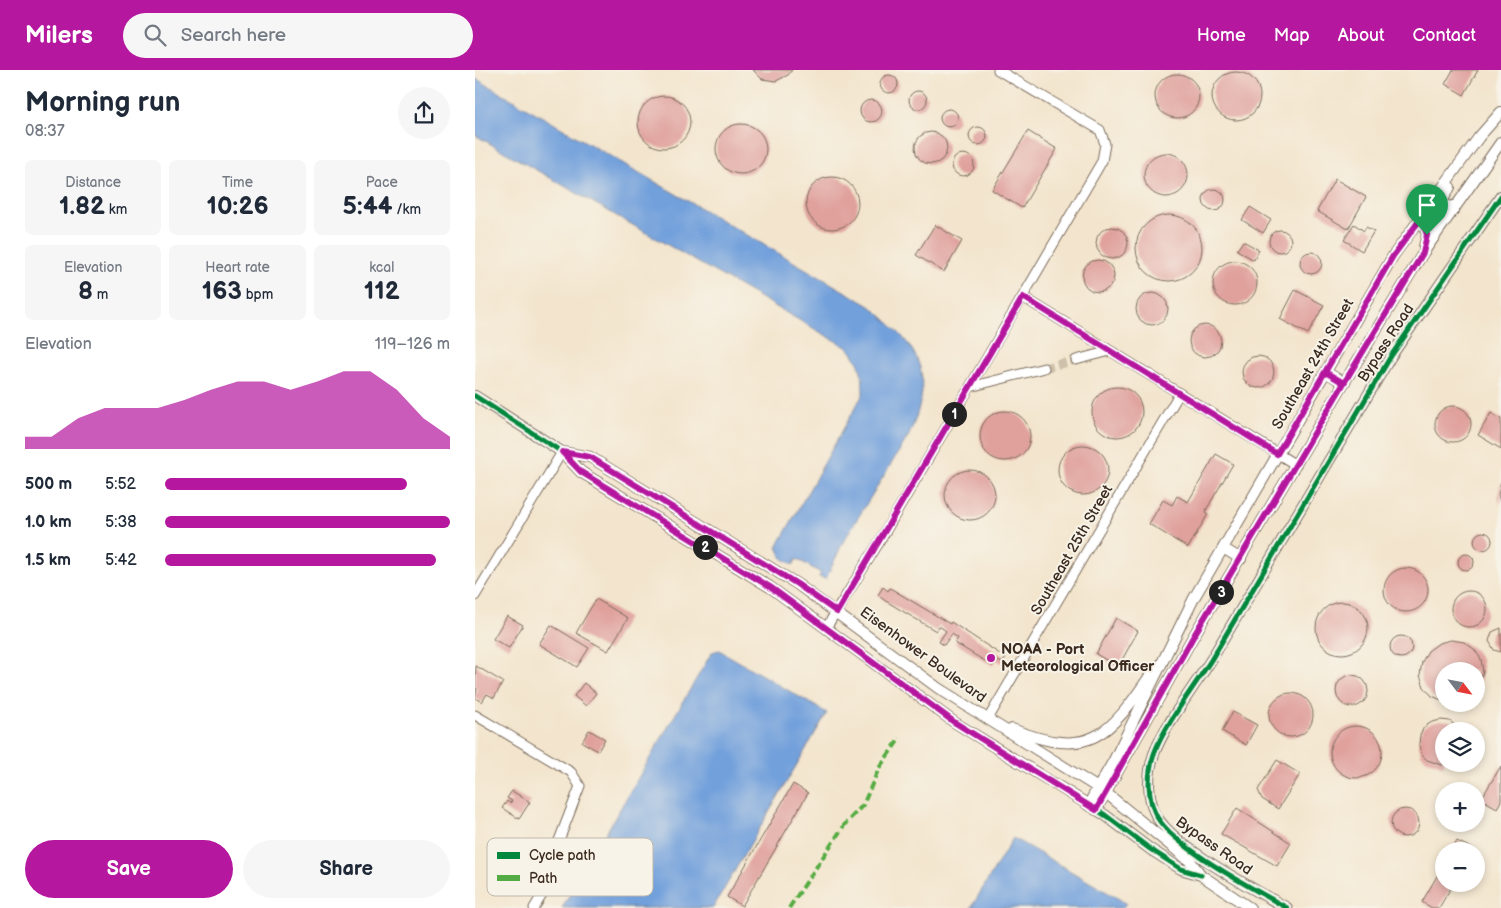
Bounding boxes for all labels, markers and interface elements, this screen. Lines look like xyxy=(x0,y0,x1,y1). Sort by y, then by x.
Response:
search box xyxy=(123,13,473,58)
text: Milers xyxy=(25,21,93,50)
icon: search xyxy=(141,21,169,49)
text: Search here xyxy=(181,24,286,47)
text: Home xyxy=(1197,25,1246,46)
text: Map xyxy=(1274,25,1310,46)
text: About xyxy=(1338,25,1385,46)
text: Contact xyxy=(1413,25,1476,46)
text: Morning run xyxy=(25,86,180,119)
button: share xyxy=(398,87,450,139)
text: 08:37 xyxy=(25,122,65,141)
text: Distance xyxy=(65,174,121,191)
text: Time xyxy=(222,174,253,191)
text: Pace xyxy=(366,174,398,191)
pin xyxy=(1406,184,1448,235)
text: 1.82 xyxy=(59,191,105,222)
text: 10:26 xyxy=(206,191,269,222)
text: 5:44 xyxy=(343,191,392,222)
icon: arrive xyxy=(1413,191,1441,219)
text: km xyxy=(105,201,127,218)
text: /km xyxy=(392,201,421,218)
text: Elevation xyxy=(64,259,122,276)
text: Heart rate xyxy=(205,259,270,276)
text: kcal xyxy=(369,259,394,276)
text: 8 xyxy=(78,276,93,307)
text: 163 xyxy=(202,276,242,307)
text: 112 xyxy=(364,276,400,307)
text: m xyxy=(93,286,108,303)
text: bpm xyxy=(242,286,273,303)
street label: Southeast 24th Street xyxy=(1268,295,1358,433)
street label: Bypass Road xyxy=(1354,300,1418,386)
text: Elevation xyxy=(25,335,92,354)
text: 119–126 m xyxy=(375,335,450,354)
pin: 1 xyxy=(941,402,967,426)
text: 1 xyxy=(952,406,957,423)
text: 500 m xyxy=(25,475,72,494)
text: 5:52 xyxy=(105,475,136,494)
street label: Southeast 25th Street xyxy=(1027,481,1117,619)
text: 1.0 km xyxy=(25,513,72,532)
text: 5:38 xyxy=(105,513,137,532)
pin: 2 xyxy=(693,534,717,560)
text: 2 xyxy=(701,539,710,556)
text: 1.5 km xyxy=(25,551,71,570)
text: 5:42 xyxy=(105,551,137,570)
pin: 3 xyxy=(1209,580,1233,604)
text: 3 xyxy=(1217,584,1226,601)
street label: Eisenhower Boulevard xyxy=(856,603,990,707)
place label: NOAA - Port Meteorological Officer xyxy=(1001,640,1155,676)
marker: NOAA - Port Meteorological Officer xyxy=(985,652,997,664)
north arrow xyxy=(1435,662,1485,712)
map controls xyxy=(1435,662,1485,892)
button: layers xyxy=(1435,722,1485,772)
button: + xyxy=(1435,782,1485,832)
street label: Bypass Road xyxy=(1172,813,1256,879)
legend xyxy=(487,838,653,896)
button: Save xyxy=(25,840,233,898)
button: Share xyxy=(243,840,450,898)
button: − xyxy=(1435,842,1485,892)
text: Cycle path xyxy=(529,847,596,864)
text: Path xyxy=(529,870,557,887)

